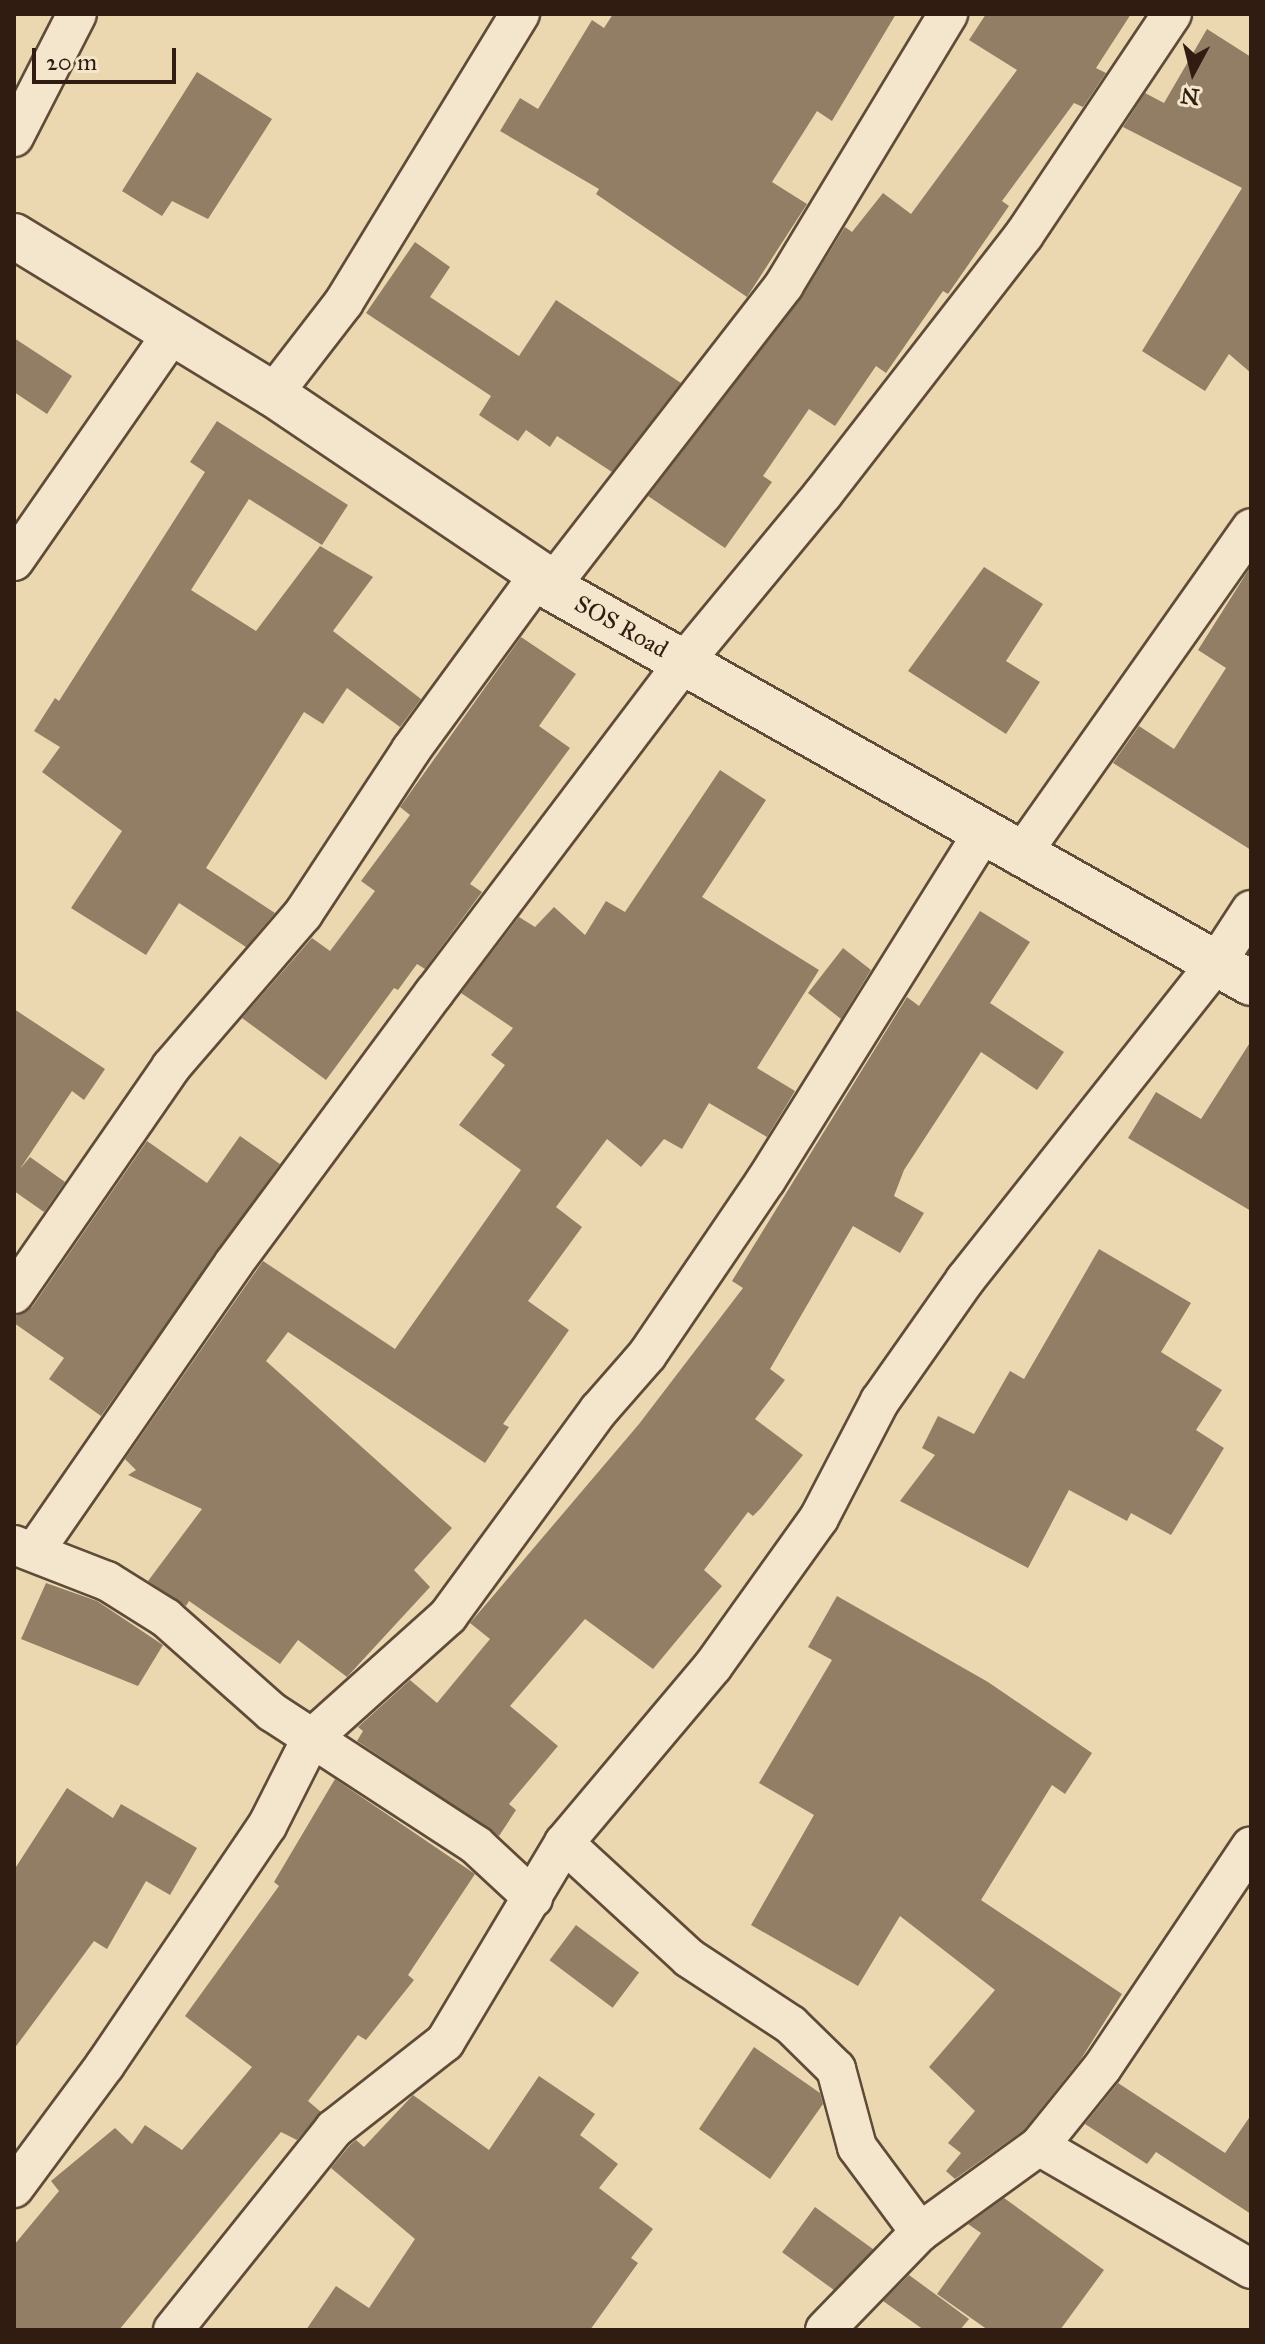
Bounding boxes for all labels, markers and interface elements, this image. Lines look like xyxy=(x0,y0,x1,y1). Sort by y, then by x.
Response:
scale bar xyxy=(36,32,180,82)
north arrow xyxy=(1153,32,1233,112)
text: 20 m xyxy=(46,47,97,77)
text: N xyxy=(1179,82,1201,111)
street label: SOS Road xyxy=(569,590,673,664)

